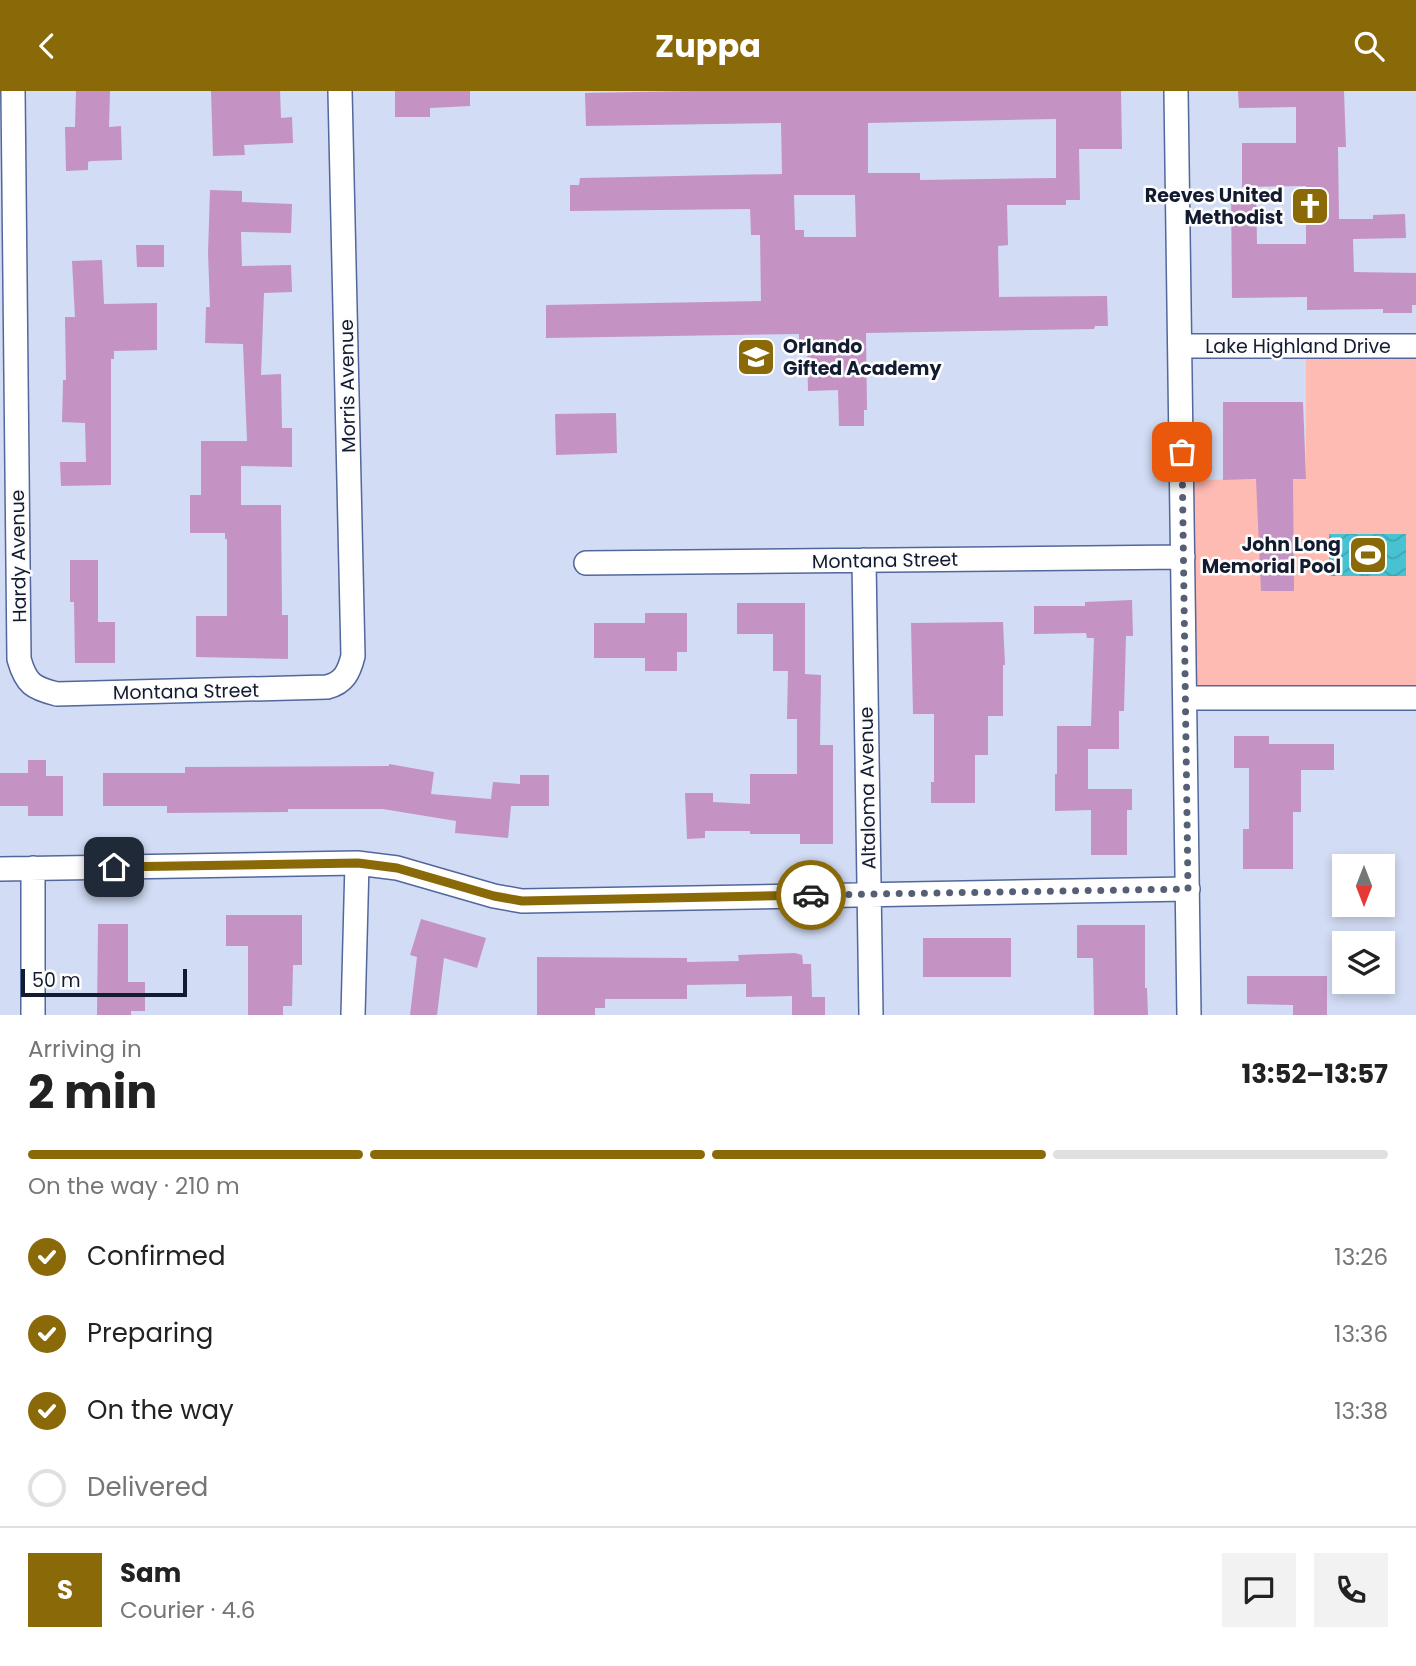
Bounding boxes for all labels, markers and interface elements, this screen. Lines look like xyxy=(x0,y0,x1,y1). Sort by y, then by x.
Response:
text: Zuppa xyxy=(655,23,761,68)
icon: back xyxy=(28,27,66,65)
icon: search xyxy=(1350,27,1388,65)
place label: Reeves United Methodist xyxy=(1145,182,1283,231)
church icon: Reeves United Methodist xyxy=(1289,185,1331,227)
street label: Morris Avenue xyxy=(333,319,362,453)
place label: Orlando Gifted Academy xyxy=(783,333,942,382)
street label: Lake Highland Drive xyxy=(1205,333,1391,360)
school or university icon: Orlando Gifted Academy xyxy=(735,336,777,378)
pin xyxy=(1152,422,1212,482)
icon: bag xyxy=(1163,433,1201,471)
street label: Hardy Avenue xyxy=(4,489,33,623)
place label: John Long Memorial Pool xyxy=(1202,531,1341,580)
sports icon: John Long Memorial Pool xyxy=(1347,534,1389,576)
street label: Montana Street xyxy=(812,546,958,575)
street label: Montana Street xyxy=(113,677,259,706)
street label: Altaloma Avenue xyxy=(853,706,882,870)
pin xyxy=(84,837,144,897)
icon: home xyxy=(95,848,133,886)
north arrow xyxy=(1332,854,1395,917)
map controls xyxy=(1332,854,1395,994)
courier xyxy=(776,860,846,930)
icon: car xyxy=(792,876,830,914)
button: layers xyxy=(1332,931,1395,994)
scale bar xyxy=(21,966,187,998)
text: 50 m xyxy=(32,967,81,994)
text: Arriving in xyxy=(28,1033,142,1065)
text: 13:52–13:57 xyxy=(1242,1056,1388,1092)
text: 2 min xyxy=(28,1060,157,1124)
text: On the way · 210 m xyxy=(28,1170,240,1202)
icon: check xyxy=(28,1238,66,1276)
text: Confirmed xyxy=(87,1238,225,1274)
text: 13:26 xyxy=(1334,1241,1388,1273)
icon: check xyxy=(28,1315,66,1353)
text: Preparing xyxy=(87,1315,213,1351)
text: 13:36 xyxy=(1334,1318,1388,1350)
icon: check xyxy=(28,1392,66,1430)
text: On the way xyxy=(87,1392,234,1428)
text: 13:38 xyxy=(1334,1395,1388,1427)
text: Delivered xyxy=(87,1469,208,1505)
button: chat xyxy=(1222,1553,1296,1627)
button: phone xyxy=(1314,1553,1388,1627)
text: Sam xyxy=(120,1555,181,1591)
text: S xyxy=(57,1572,73,1608)
text: Courier · 4.6 xyxy=(120,1594,255,1626)

